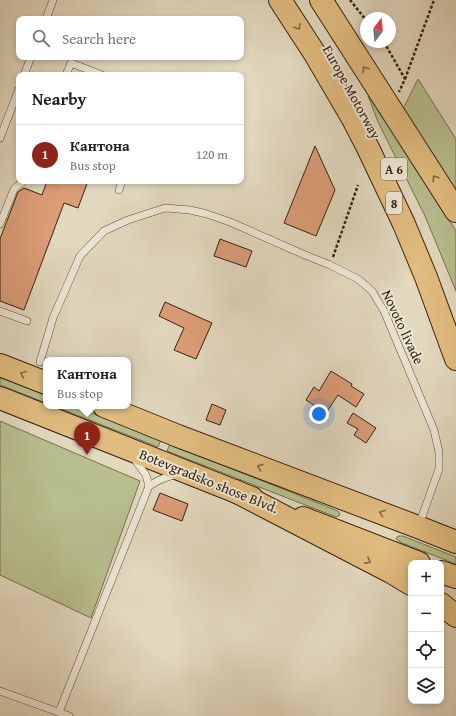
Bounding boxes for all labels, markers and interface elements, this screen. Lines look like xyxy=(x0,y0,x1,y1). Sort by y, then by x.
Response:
north arrow xyxy=(360,12,396,48)
search box xyxy=(16,16,244,60)
one-way arrow xyxy=(293,23,300,30)
icon: search xyxy=(30,27,52,49)
text: Search here xyxy=(62,28,136,49)
street label: Europe Motorway xyxy=(318,42,386,143)
one-way arrow xyxy=(362,66,370,73)
text: Nearby xyxy=(32,86,86,111)
text: Кантона xyxy=(70,135,130,156)
text: 1 xyxy=(42,145,48,164)
text: 120 m xyxy=(196,145,228,164)
text: Bus stop xyxy=(70,156,116,175)
road number: A 6 xyxy=(381,158,407,180)
one-way arrow xyxy=(432,175,440,182)
road number: 8 xyxy=(386,192,402,214)
street label: Novoto livade xyxy=(377,286,429,368)
popup xyxy=(43,357,131,409)
text: Кантона xyxy=(57,363,117,384)
one-way arrow xyxy=(20,371,27,379)
text: Bus stop xyxy=(57,384,103,403)
your location xyxy=(309,404,329,424)
pin: 1 xyxy=(74,422,100,455)
street label: Botevgradsko shose Blvd. xyxy=(136,444,282,518)
one-way arrow xyxy=(257,463,264,471)
one-way arrow xyxy=(379,509,386,517)
one-way arrow xyxy=(364,556,372,563)
map controls xyxy=(408,560,444,704)
button: + xyxy=(408,560,444,596)
button: − xyxy=(408,596,444,632)
button: locate xyxy=(408,632,444,668)
button: layers xyxy=(408,668,444,704)

